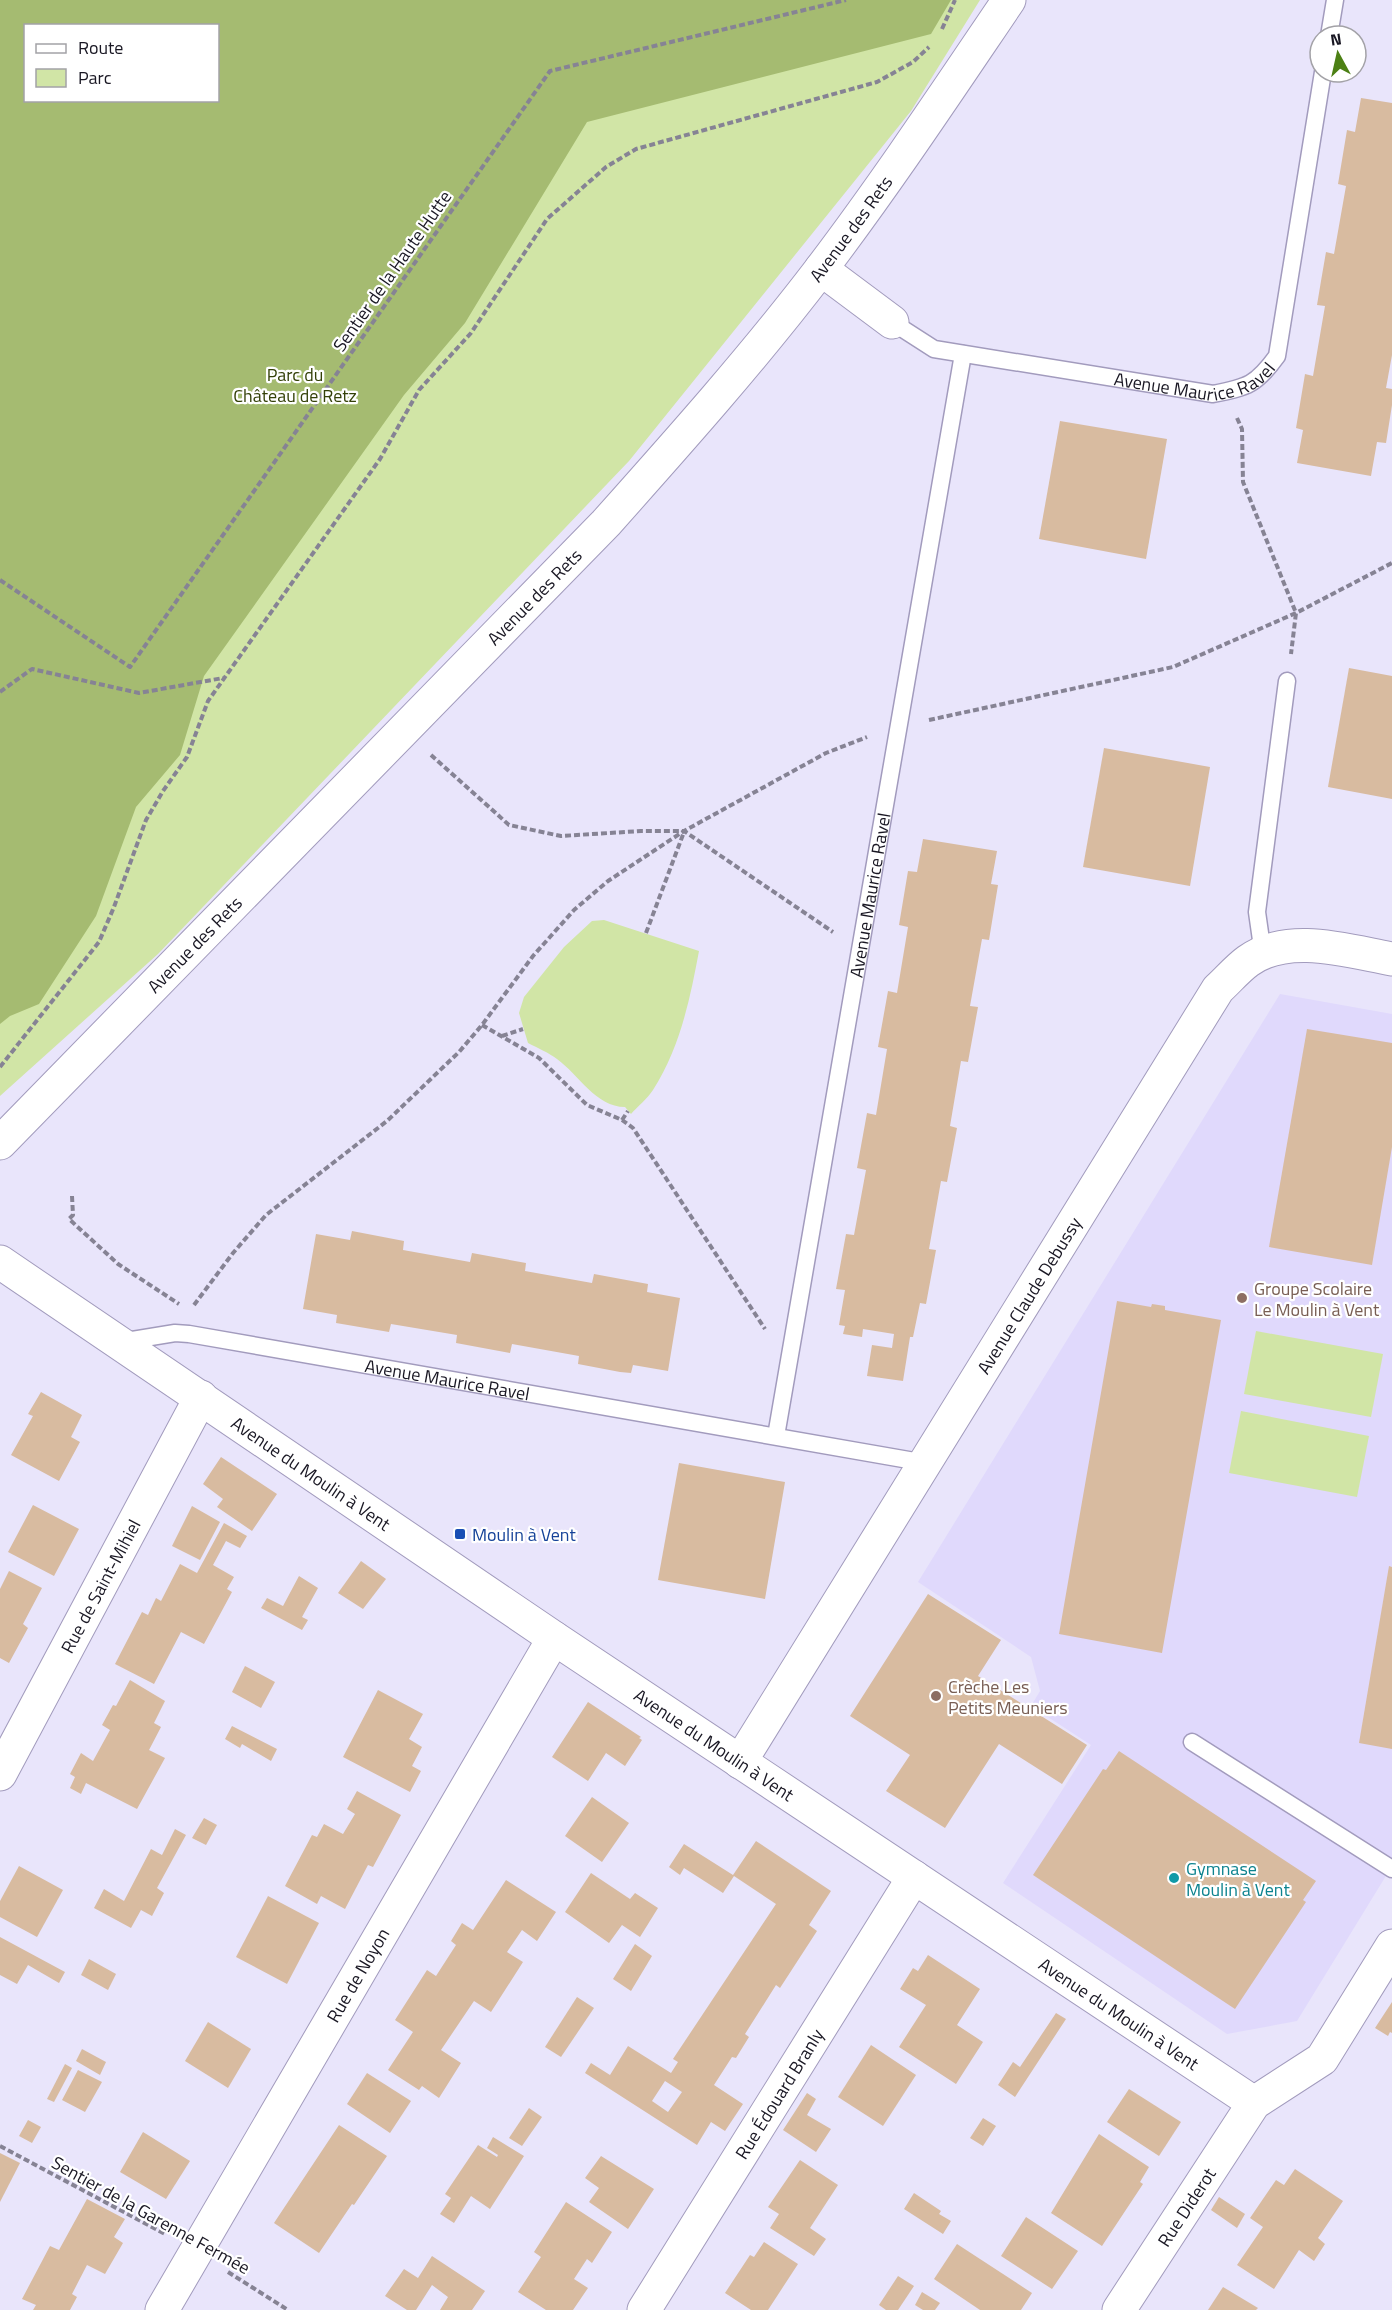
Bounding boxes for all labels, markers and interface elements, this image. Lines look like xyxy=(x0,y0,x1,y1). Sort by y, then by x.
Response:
legend xyxy=(24,24,219,102)
north arrow xyxy=(1308,24,1368,84)
text: N xyxy=(1329,26,1343,52)
text: Route xyxy=(78,34,123,61)
text: Parc xyxy=(78,64,112,91)
street label: Avenue des Rets xyxy=(803,170,899,287)
street label: Sentier de la Haute Hutte xyxy=(326,185,458,357)
street label: Avenue Maurice Ravel xyxy=(1112,356,1281,407)
park label: Parc du Château de Retz xyxy=(233,361,357,409)
street label: Avenue des Rets xyxy=(480,542,588,651)
street label: Avenue Maurice Ravel xyxy=(842,811,897,980)
street label: Avenue des Rets xyxy=(141,890,248,999)
street label: Avenue Claude Debussy xyxy=(970,1211,1088,1379)
place label: Groupe Scolaire Le Moulin à Vent xyxy=(1254,1275,1380,1323)
marker: Groupe Scolaire Le Moulin à Vent xyxy=(1235,1291,1249,1305)
street label: Avenue Maurice Ravel xyxy=(363,1352,532,1407)
street label: Avenue du Moulin à Vent xyxy=(226,1409,397,1537)
street label: Rue de Saint-Mihiel xyxy=(53,1514,147,1658)
place label: Moulin à Vent xyxy=(472,1521,576,1548)
marker: Moulin à Vent xyxy=(453,1527,467,1541)
place label: Crèche Les Petits Meuniers xyxy=(948,1673,1068,1721)
street label: Avenue du Moulin à Vent xyxy=(629,1681,800,1808)
marker: Crèche Les Petits Meuniers xyxy=(929,1689,943,1703)
place label: Gymnase Moulin à Vent xyxy=(1186,1855,1290,1903)
marker: Gymnase Moulin à Vent xyxy=(1167,1871,1181,1885)
street label: Rue de Noyon xyxy=(319,1923,396,2027)
street label: Avenue du Moulin à Vent xyxy=(1034,1950,1205,2077)
street label: Rue Édouard Branly xyxy=(728,2023,830,2164)
street label: Sentier de la Garenne Fermée xyxy=(47,2149,255,2281)
street label: Rue Diderot xyxy=(1150,2161,1222,2252)

